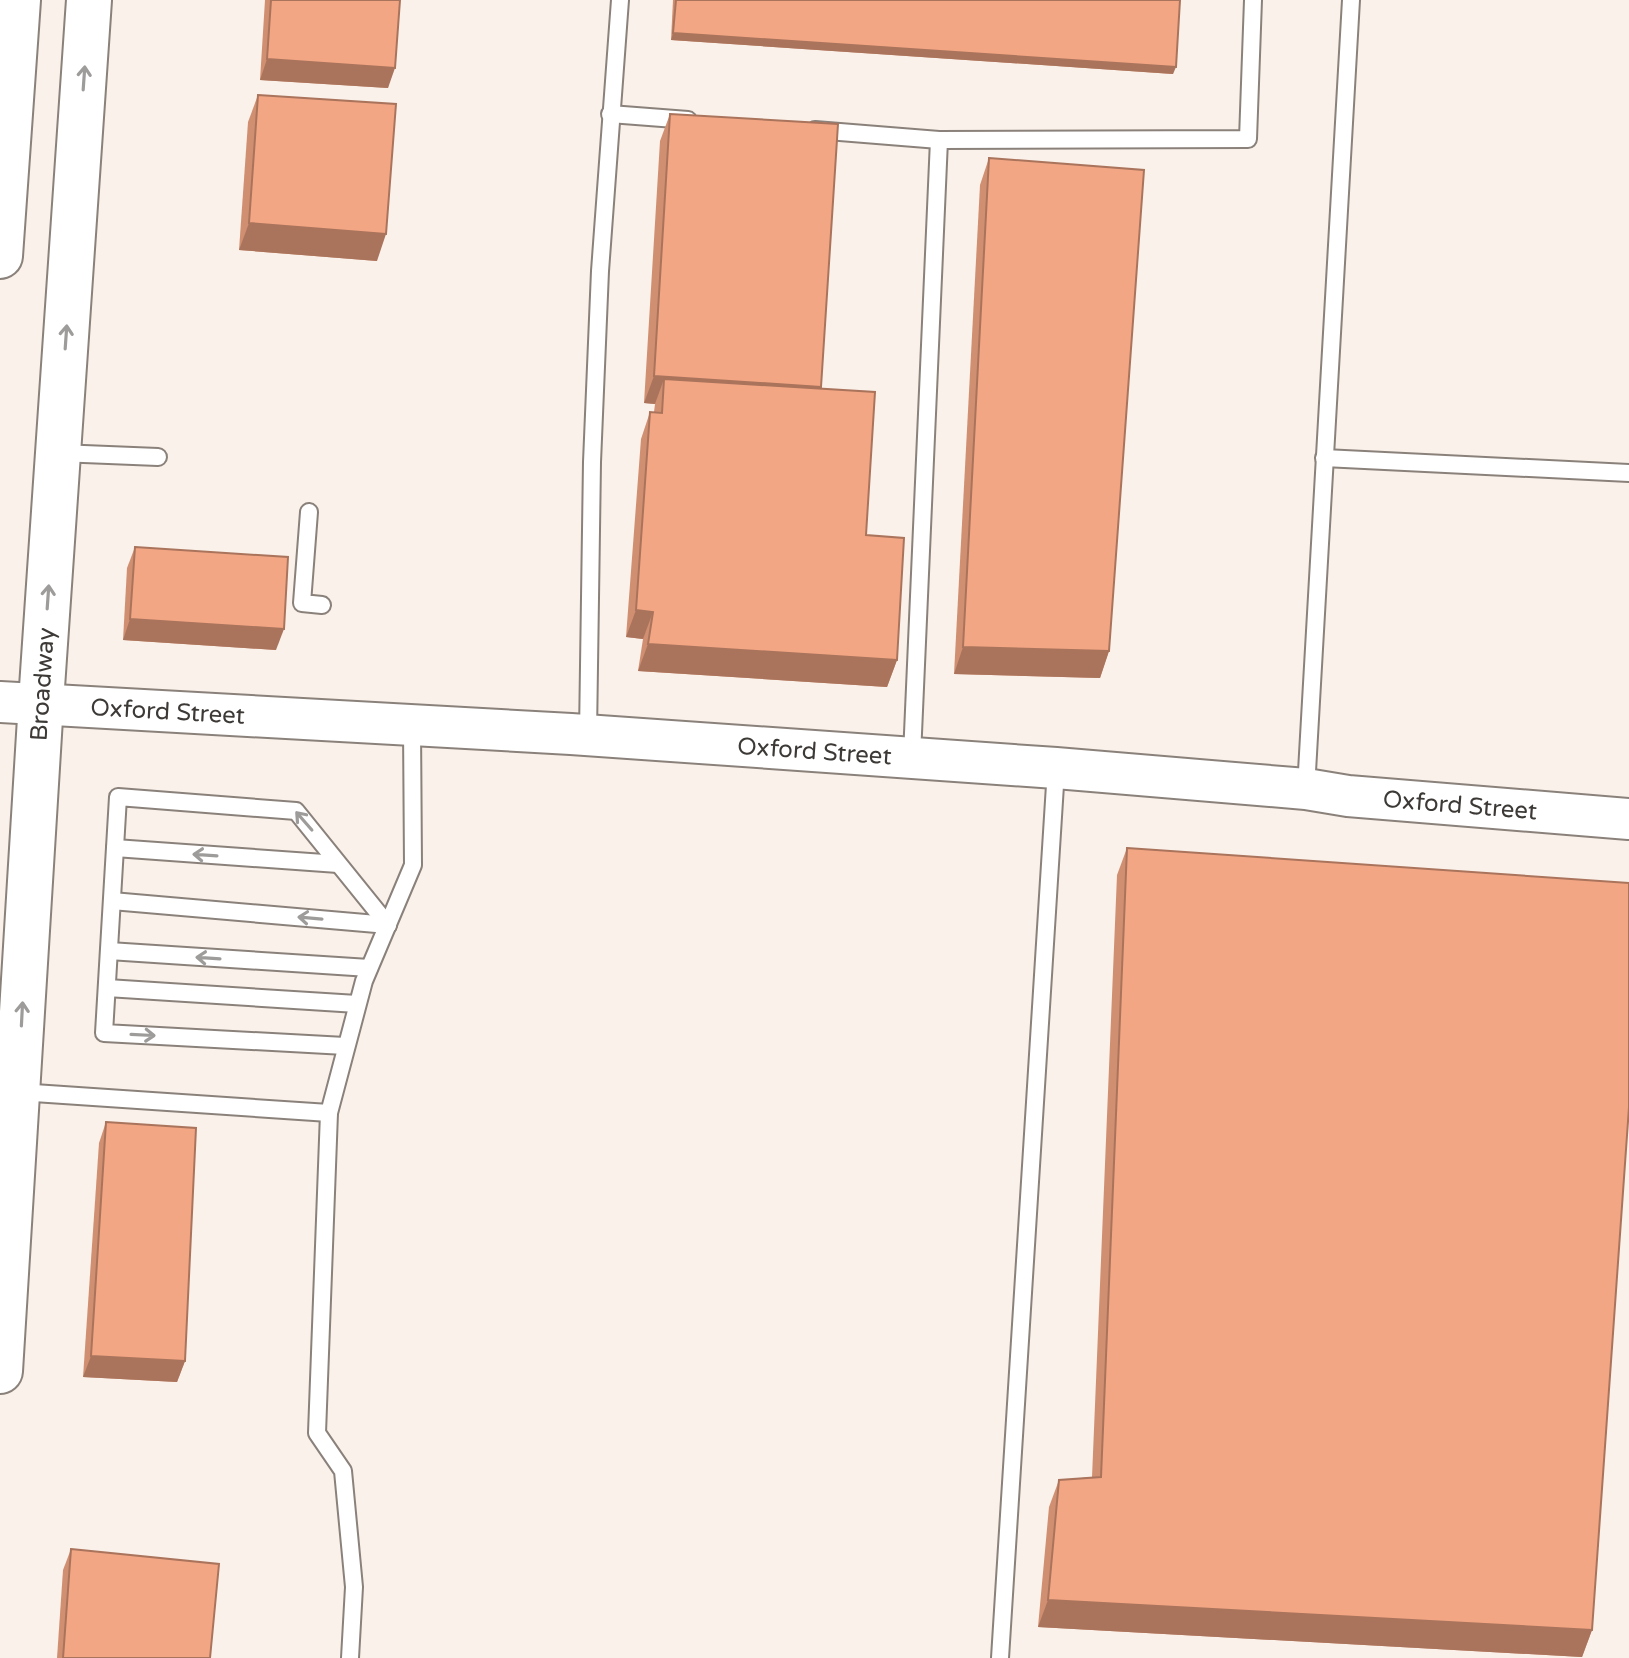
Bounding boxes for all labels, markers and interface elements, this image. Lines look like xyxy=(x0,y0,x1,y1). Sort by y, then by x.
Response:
one-way arrow xyxy=(77,65,92,92)
one-way arrow xyxy=(59,324,74,351)
one-way arrow xyxy=(41,584,56,611)
street label: Broadway xyxy=(24,627,61,742)
street label: Oxford Street xyxy=(90,693,246,730)
street label: Oxford Street xyxy=(736,731,893,771)
street label: Oxford Street xyxy=(1382,784,1538,826)
one-way arrow xyxy=(295,811,313,832)
one-way arrow xyxy=(192,847,219,862)
one-way arrow xyxy=(297,911,324,926)
one-way arrow xyxy=(195,950,222,965)
one-way arrow xyxy=(15,1001,30,1028)
one-way arrow xyxy=(129,1028,155,1043)

